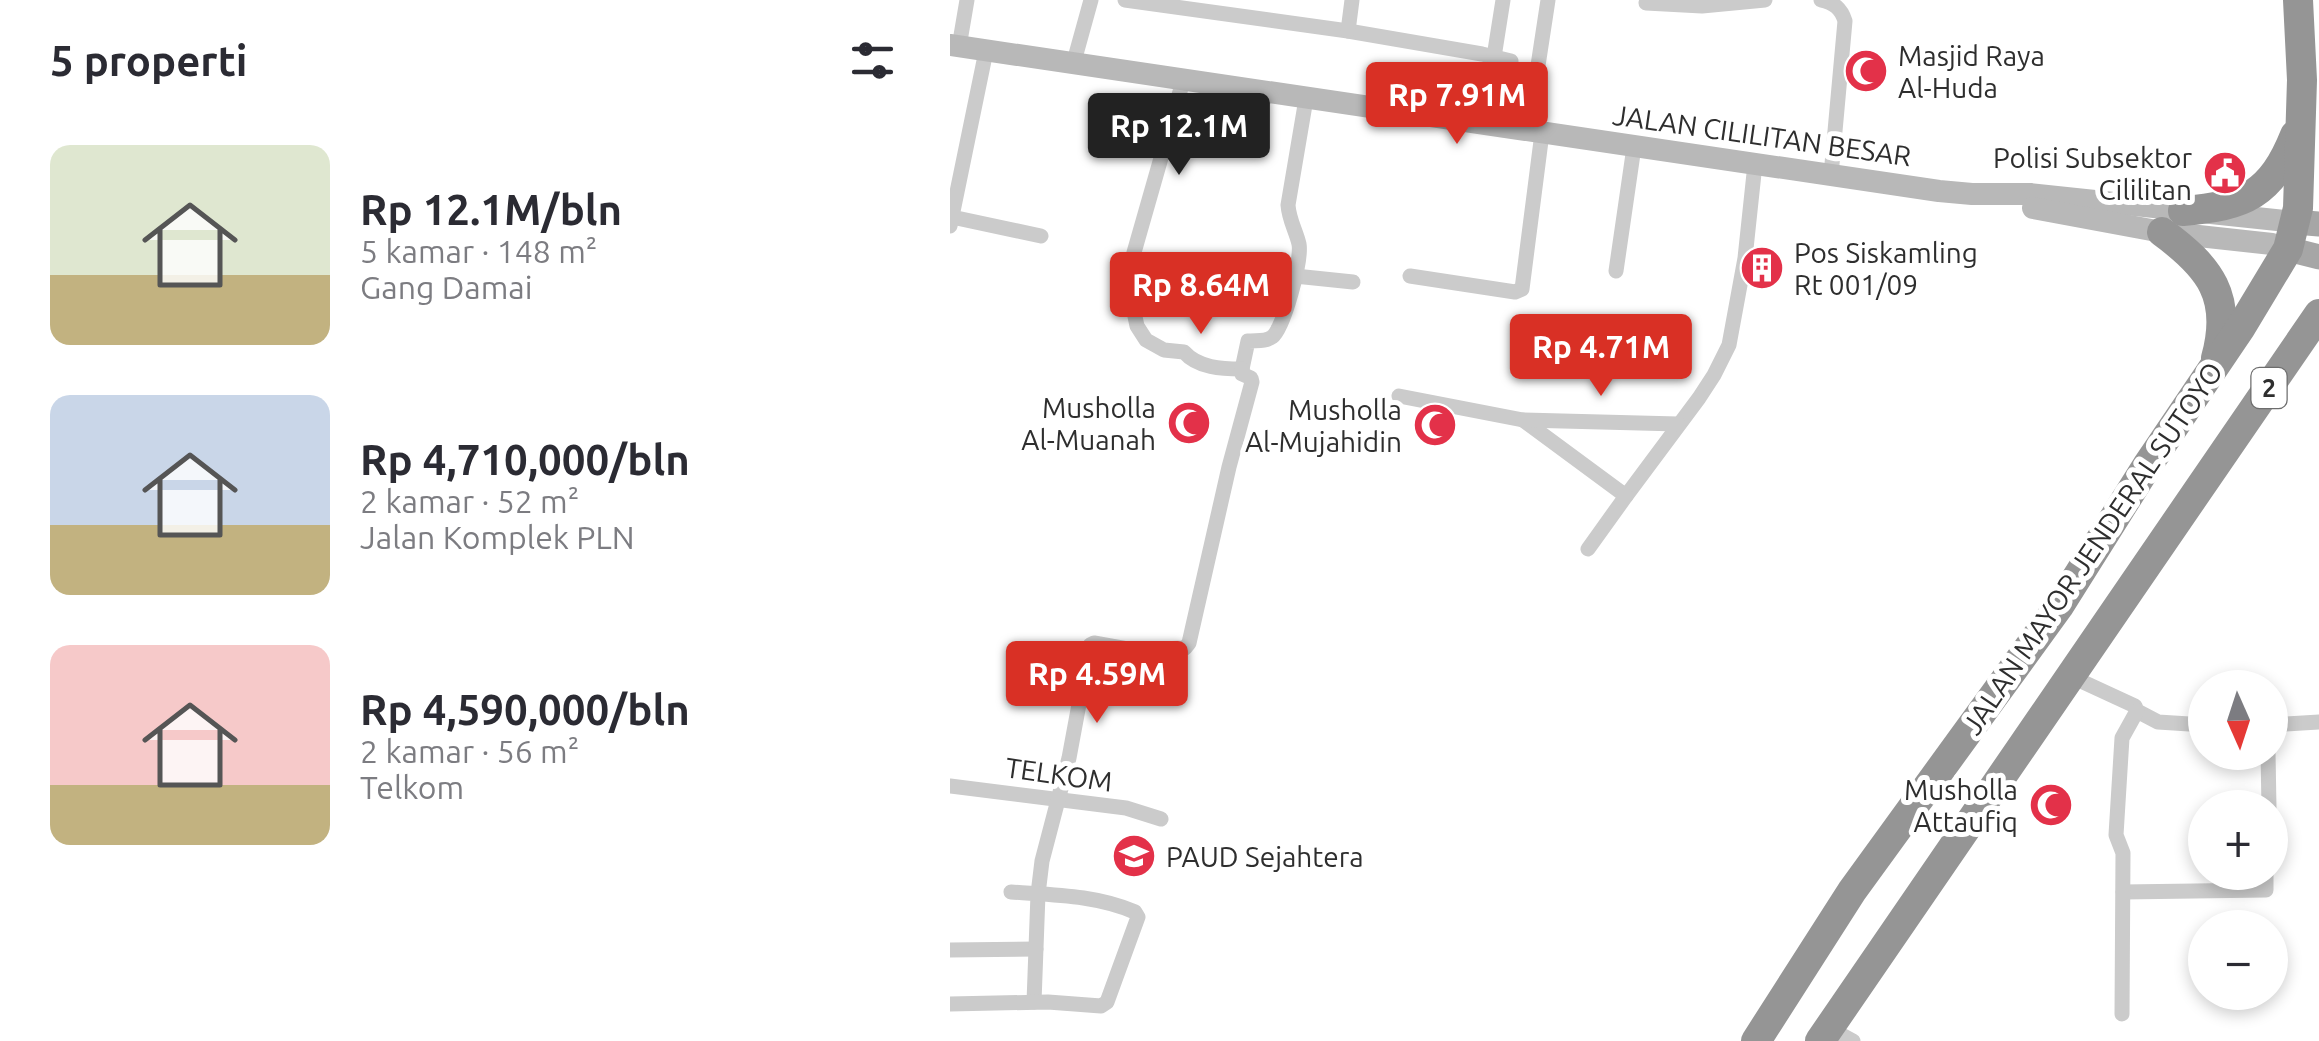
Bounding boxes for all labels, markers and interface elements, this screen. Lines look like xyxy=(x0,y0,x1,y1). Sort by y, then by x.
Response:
icon: filters xyxy=(845,33,900,88)
text: 5 properti xyxy=(50,37,247,84)
place label: Masjid Raya Al-Huda xyxy=(1898,40,2045,103)
mosque icon: Masjid Raya Al-Huda xyxy=(1843,48,1889,94)
pin: Rp 7.91M xyxy=(1354,62,1560,147)
text: Rp 7.91M xyxy=(1388,76,1526,112)
pin: Rp 12.1M xyxy=(1076,93,1282,178)
street label: JALAN CILILITAN BESAR xyxy=(1611,99,1913,171)
text: Rp 12.1M xyxy=(1110,107,1248,143)
place label: Polisi Subsektor Cililitan xyxy=(1993,142,2192,205)
public building icon: Polisi Subsektor Cililitan xyxy=(2202,150,2248,196)
icon: home xyxy=(130,185,250,305)
text: Rp 12.1M/bln xyxy=(360,186,622,233)
text: 5 kamar · 148 m² xyxy=(360,233,597,269)
place label: Pos Siskamling Rt 001/09 xyxy=(1794,237,1978,300)
building icon: Pos Siskamling Rt 001/09 xyxy=(1739,245,1785,291)
pin: Rp 8.64M xyxy=(1098,252,1304,337)
text: Rp 8.64M xyxy=(1132,266,1270,302)
text: Gang Damai xyxy=(360,269,533,305)
pin: Rp 4.71M xyxy=(1498,314,1704,399)
text: Rp 4.71M xyxy=(1532,328,1670,364)
street label: JALAN MAYOR JENDERAL SUTOYO xyxy=(1956,356,2228,740)
road number: 2 xyxy=(2252,368,2286,408)
place label: Musholla Al-Muanah xyxy=(1021,392,1156,455)
place label: Musholla Al-Mujahidin xyxy=(1245,394,1402,457)
mosque icon: Musholla Al-Muanah xyxy=(1166,400,1212,446)
mosque icon: Musholla Al-Mujahidin xyxy=(1412,402,1458,448)
icon: home xyxy=(130,435,250,555)
text: Rp 4,710,000/bln xyxy=(360,436,690,483)
text: 2 kamar · 52 m² xyxy=(360,483,579,519)
text: Jalan Komplek PLN xyxy=(360,519,635,555)
pin: Rp 4.59M xyxy=(994,641,1200,726)
text: Rp 4.59M xyxy=(1028,655,1166,691)
north arrow xyxy=(2188,670,2288,770)
map controls xyxy=(2188,670,2288,1010)
icon: home xyxy=(130,685,250,805)
text: Rp 4,590,000/bln xyxy=(360,686,690,733)
text: 2 kamar · 56 m² xyxy=(360,733,579,769)
street label: TELKOM xyxy=(1003,751,1115,797)
text: Telkom xyxy=(360,769,464,805)
place label: Musholla Attaufiq xyxy=(1904,774,2018,837)
mosque icon: Musholla Attaufiq xyxy=(2028,782,2074,828)
button: + xyxy=(2188,790,2288,890)
school or university icon: PAUD Sejahtera xyxy=(1111,833,1157,879)
place label: PAUD Sejahtera xyxy=(1166,841,1364,872)
button: − xyxy=(2188,910,2288,1010)

